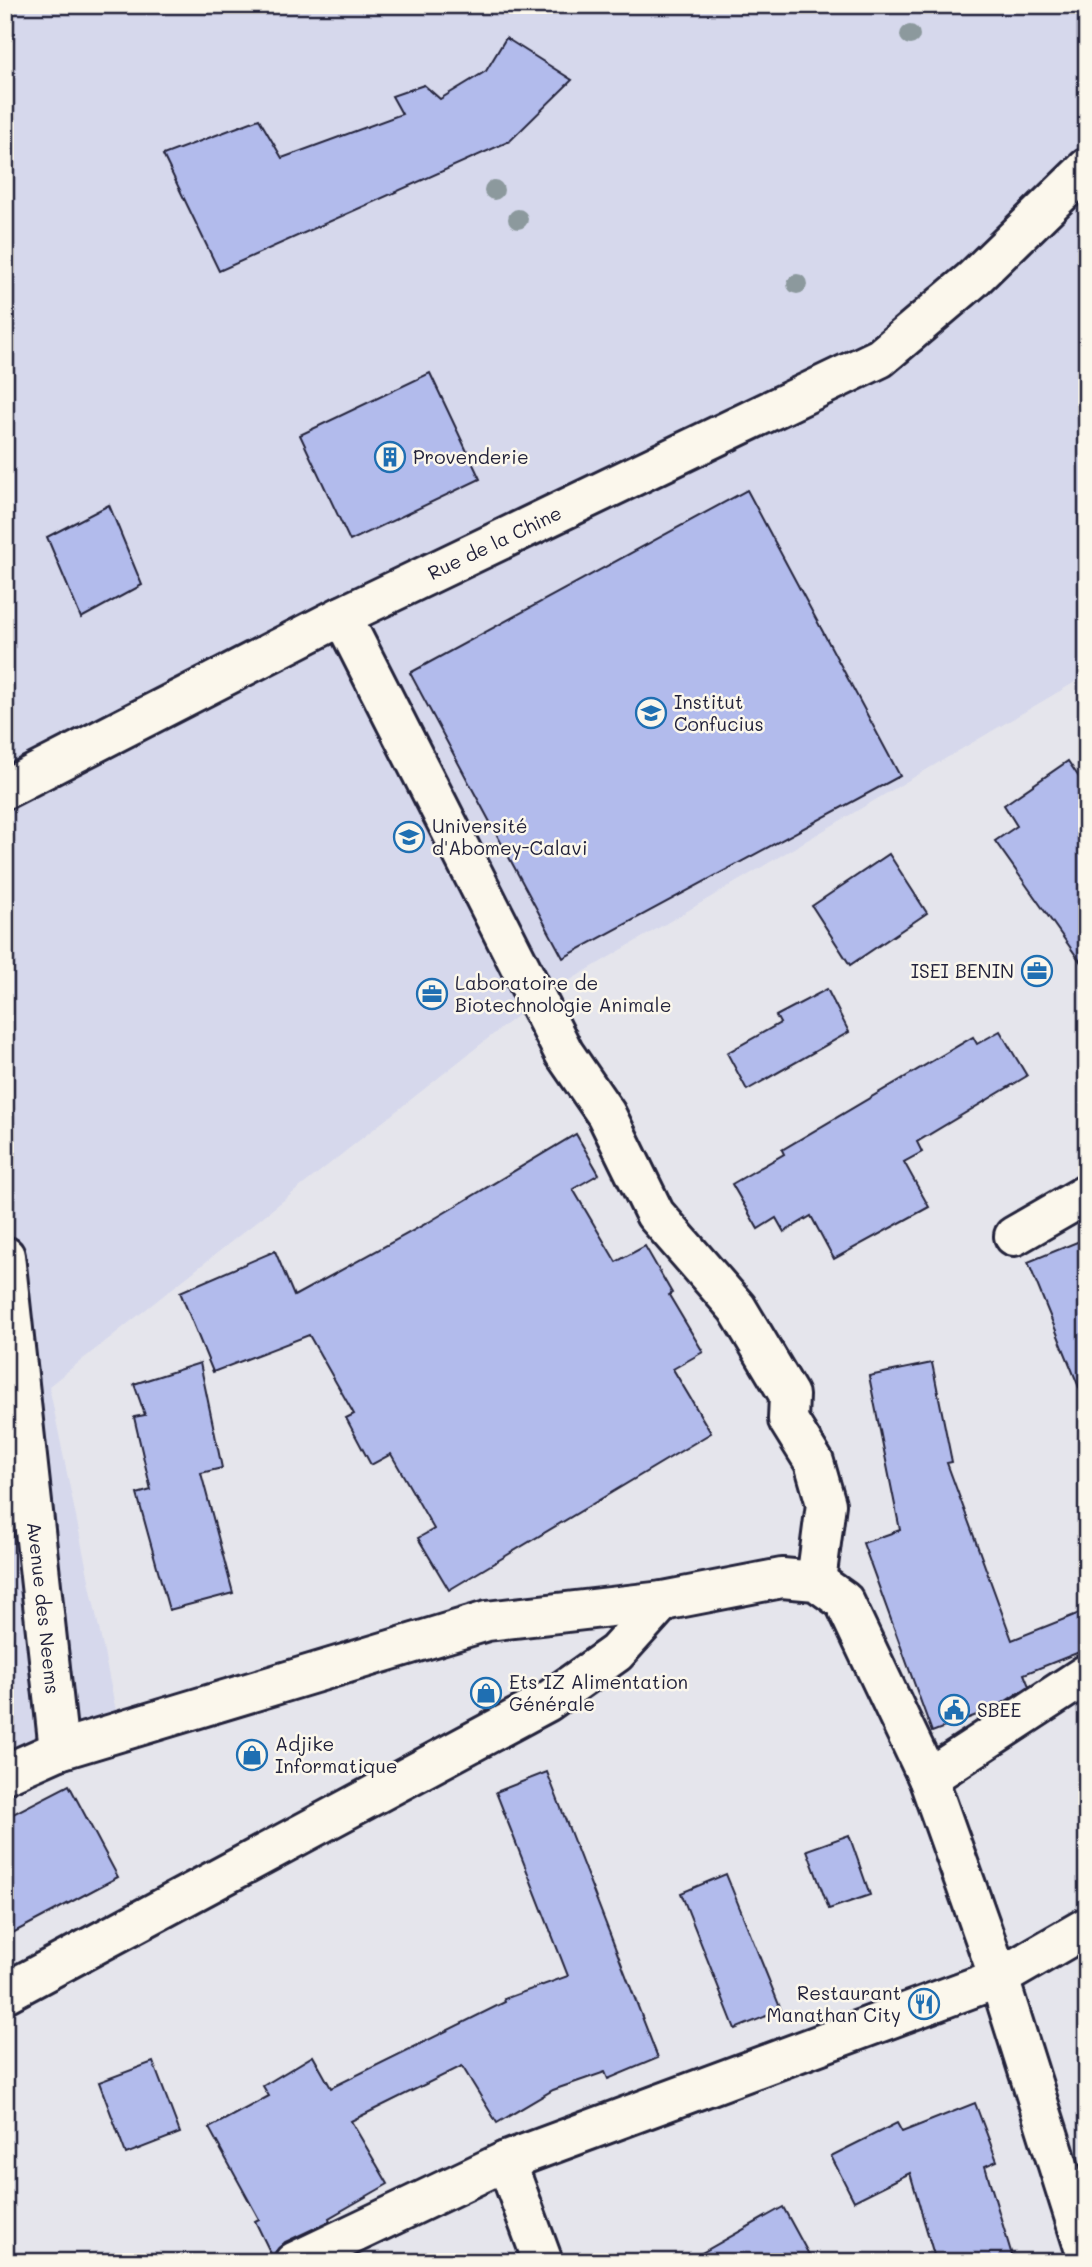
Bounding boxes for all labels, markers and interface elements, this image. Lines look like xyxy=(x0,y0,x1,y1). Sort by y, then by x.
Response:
building icon: Provenderie xyxy=(373,440,407,474)
place label: Provenderie xyxy=(413,444,529,469)
street label: Rue de la Chine xyxy=(423,500,565,585)
place label: Institut Confucius xyxy=(674,689,764,736)
school or university icon: Institut Confucius xyxy=(634,696,668,730)
place label: Université d'Abomey-Calavi xyxy=(432,813,587,860)
school or university icon: Université d'Abomey-Calavi xyxy=(392,820,426,854)
office icon: ISEI BENIN xyxy=(1020,954,1054,988)
place label: ISEI BENIN xyxy=(911,958,1014,983)
place label: Laboratoire de Biotechnologie Animale xyxy=(455,970,671,1017)
office icon: Laboratoire de Biotechnologie Animale xyxy=(415,977,449,1011)
street label: Avenue des Neems xyxy=(22,1521,66,1695)
place label: Ets IZ Alimentation Générale xyxy=(509,1669,688,1716)
shop icon: Ets IZ Alimentation Générale xyxy=(469,1676,503,1710)
public building icon: SBEE xyxy=(937,1693,971,1727)
place label: SBEE xyxy=(977,1697,1021,1722)
place label: Adjike Informatique xyxy=(275,1731,398,1778)
shop icon: Adjike Informatique xyxy=(235,1738,269,1772)
place label: Restaurant Manathan City xyxy=(766,1980,901,2027)
restaurant icon: Restaurant Manathan City xyxy=(907,1987,941,2021)

